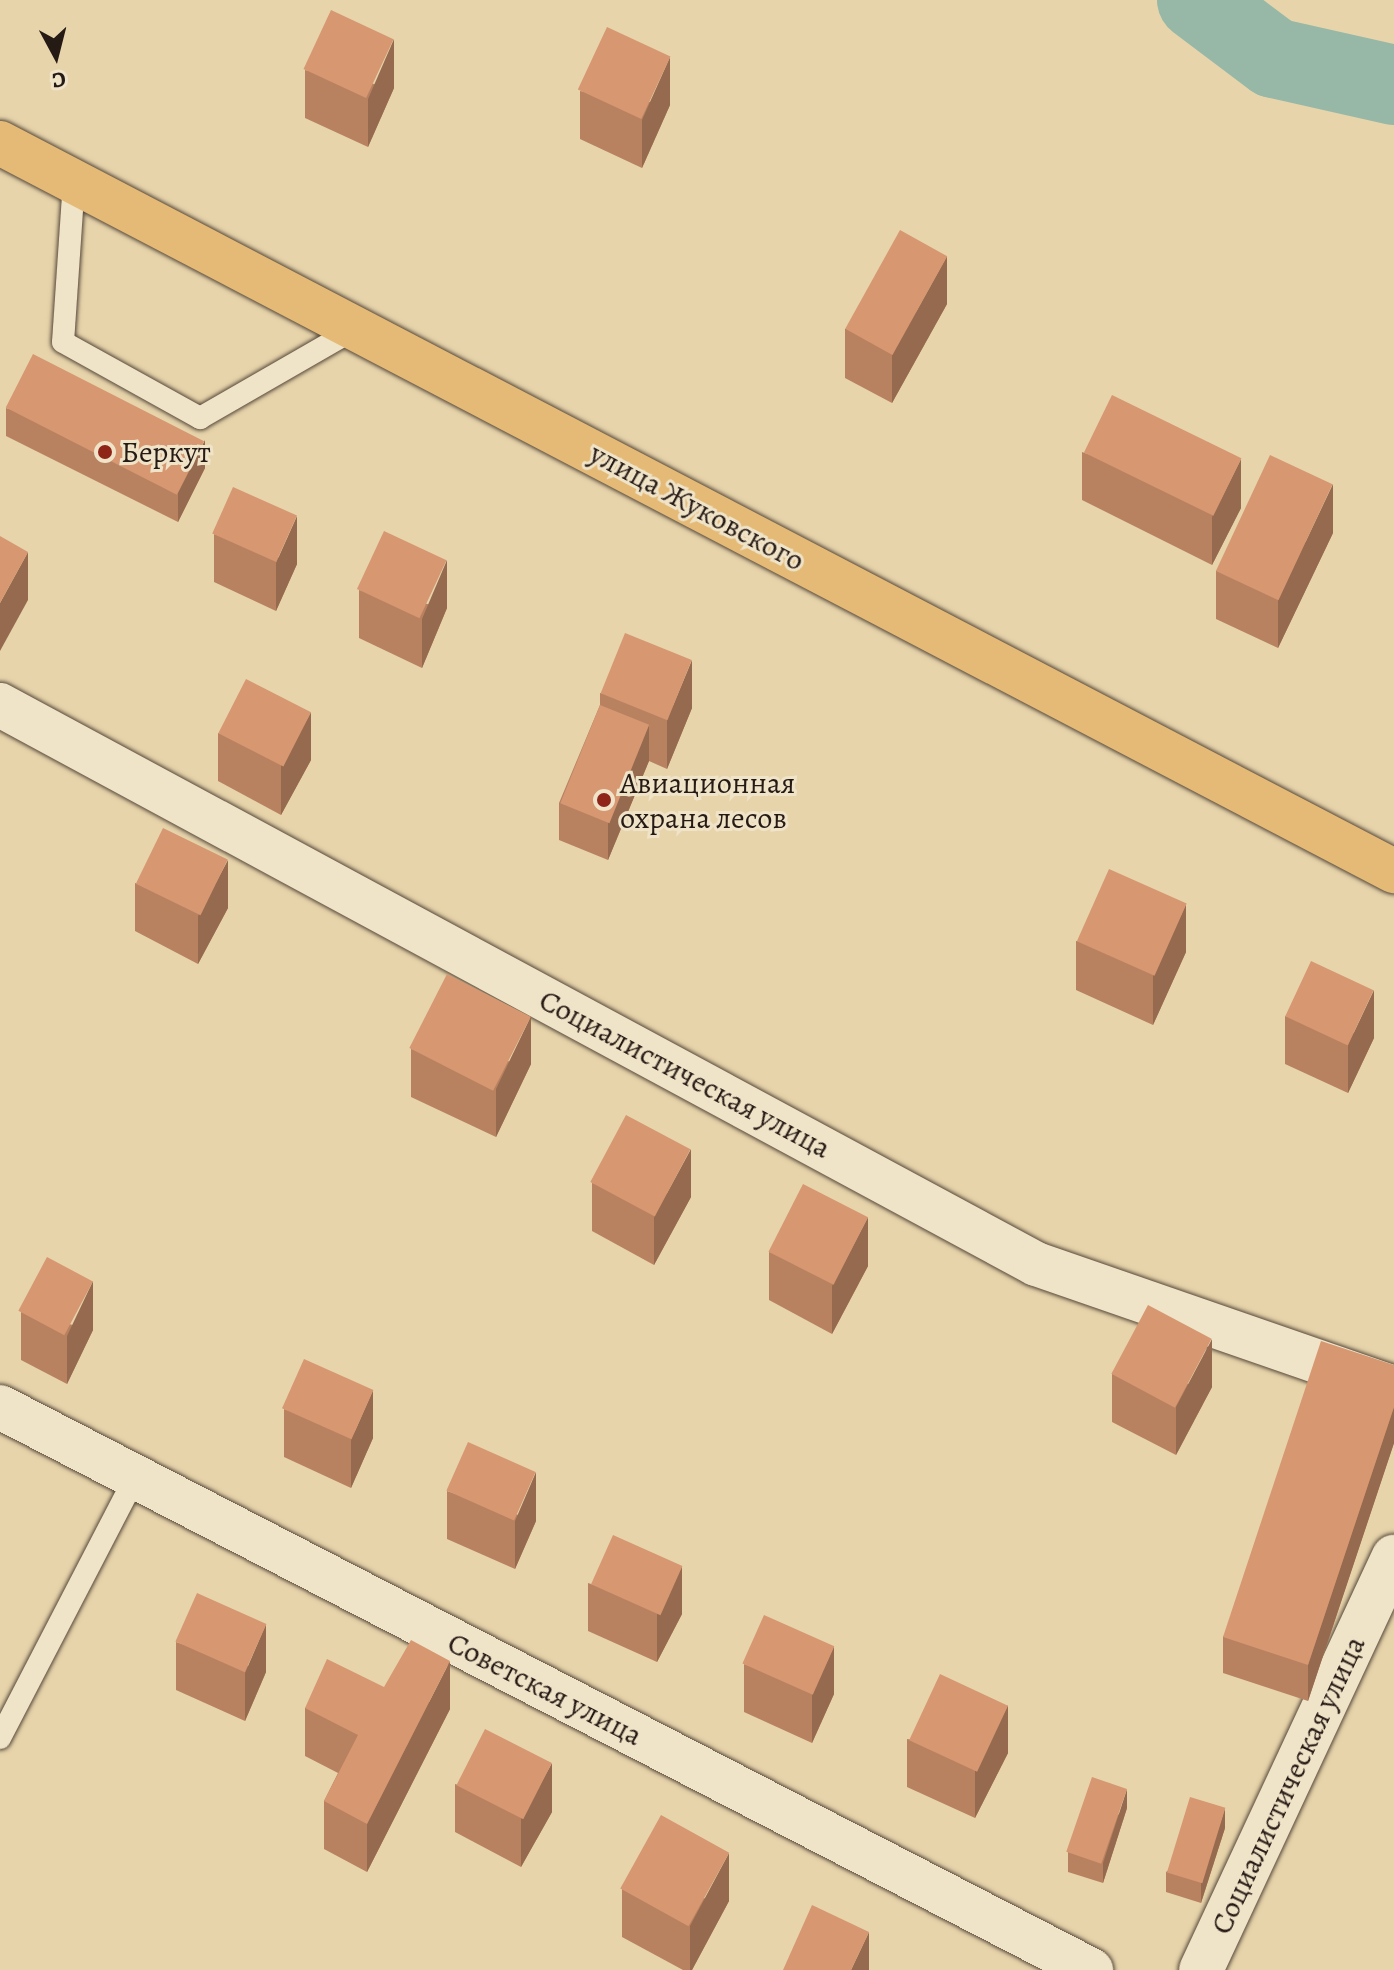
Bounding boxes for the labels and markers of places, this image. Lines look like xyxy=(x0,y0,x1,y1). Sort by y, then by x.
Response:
place label: Беркут xyxy=(121,434,211,470)
marker: Беркут xyxy=(96,443,114,461)
place label: Авиационная охрана лесов xyxy=(620,765,795,836)
marker: Авиационная охрана лесов xyxy=(595,791,613,809)

